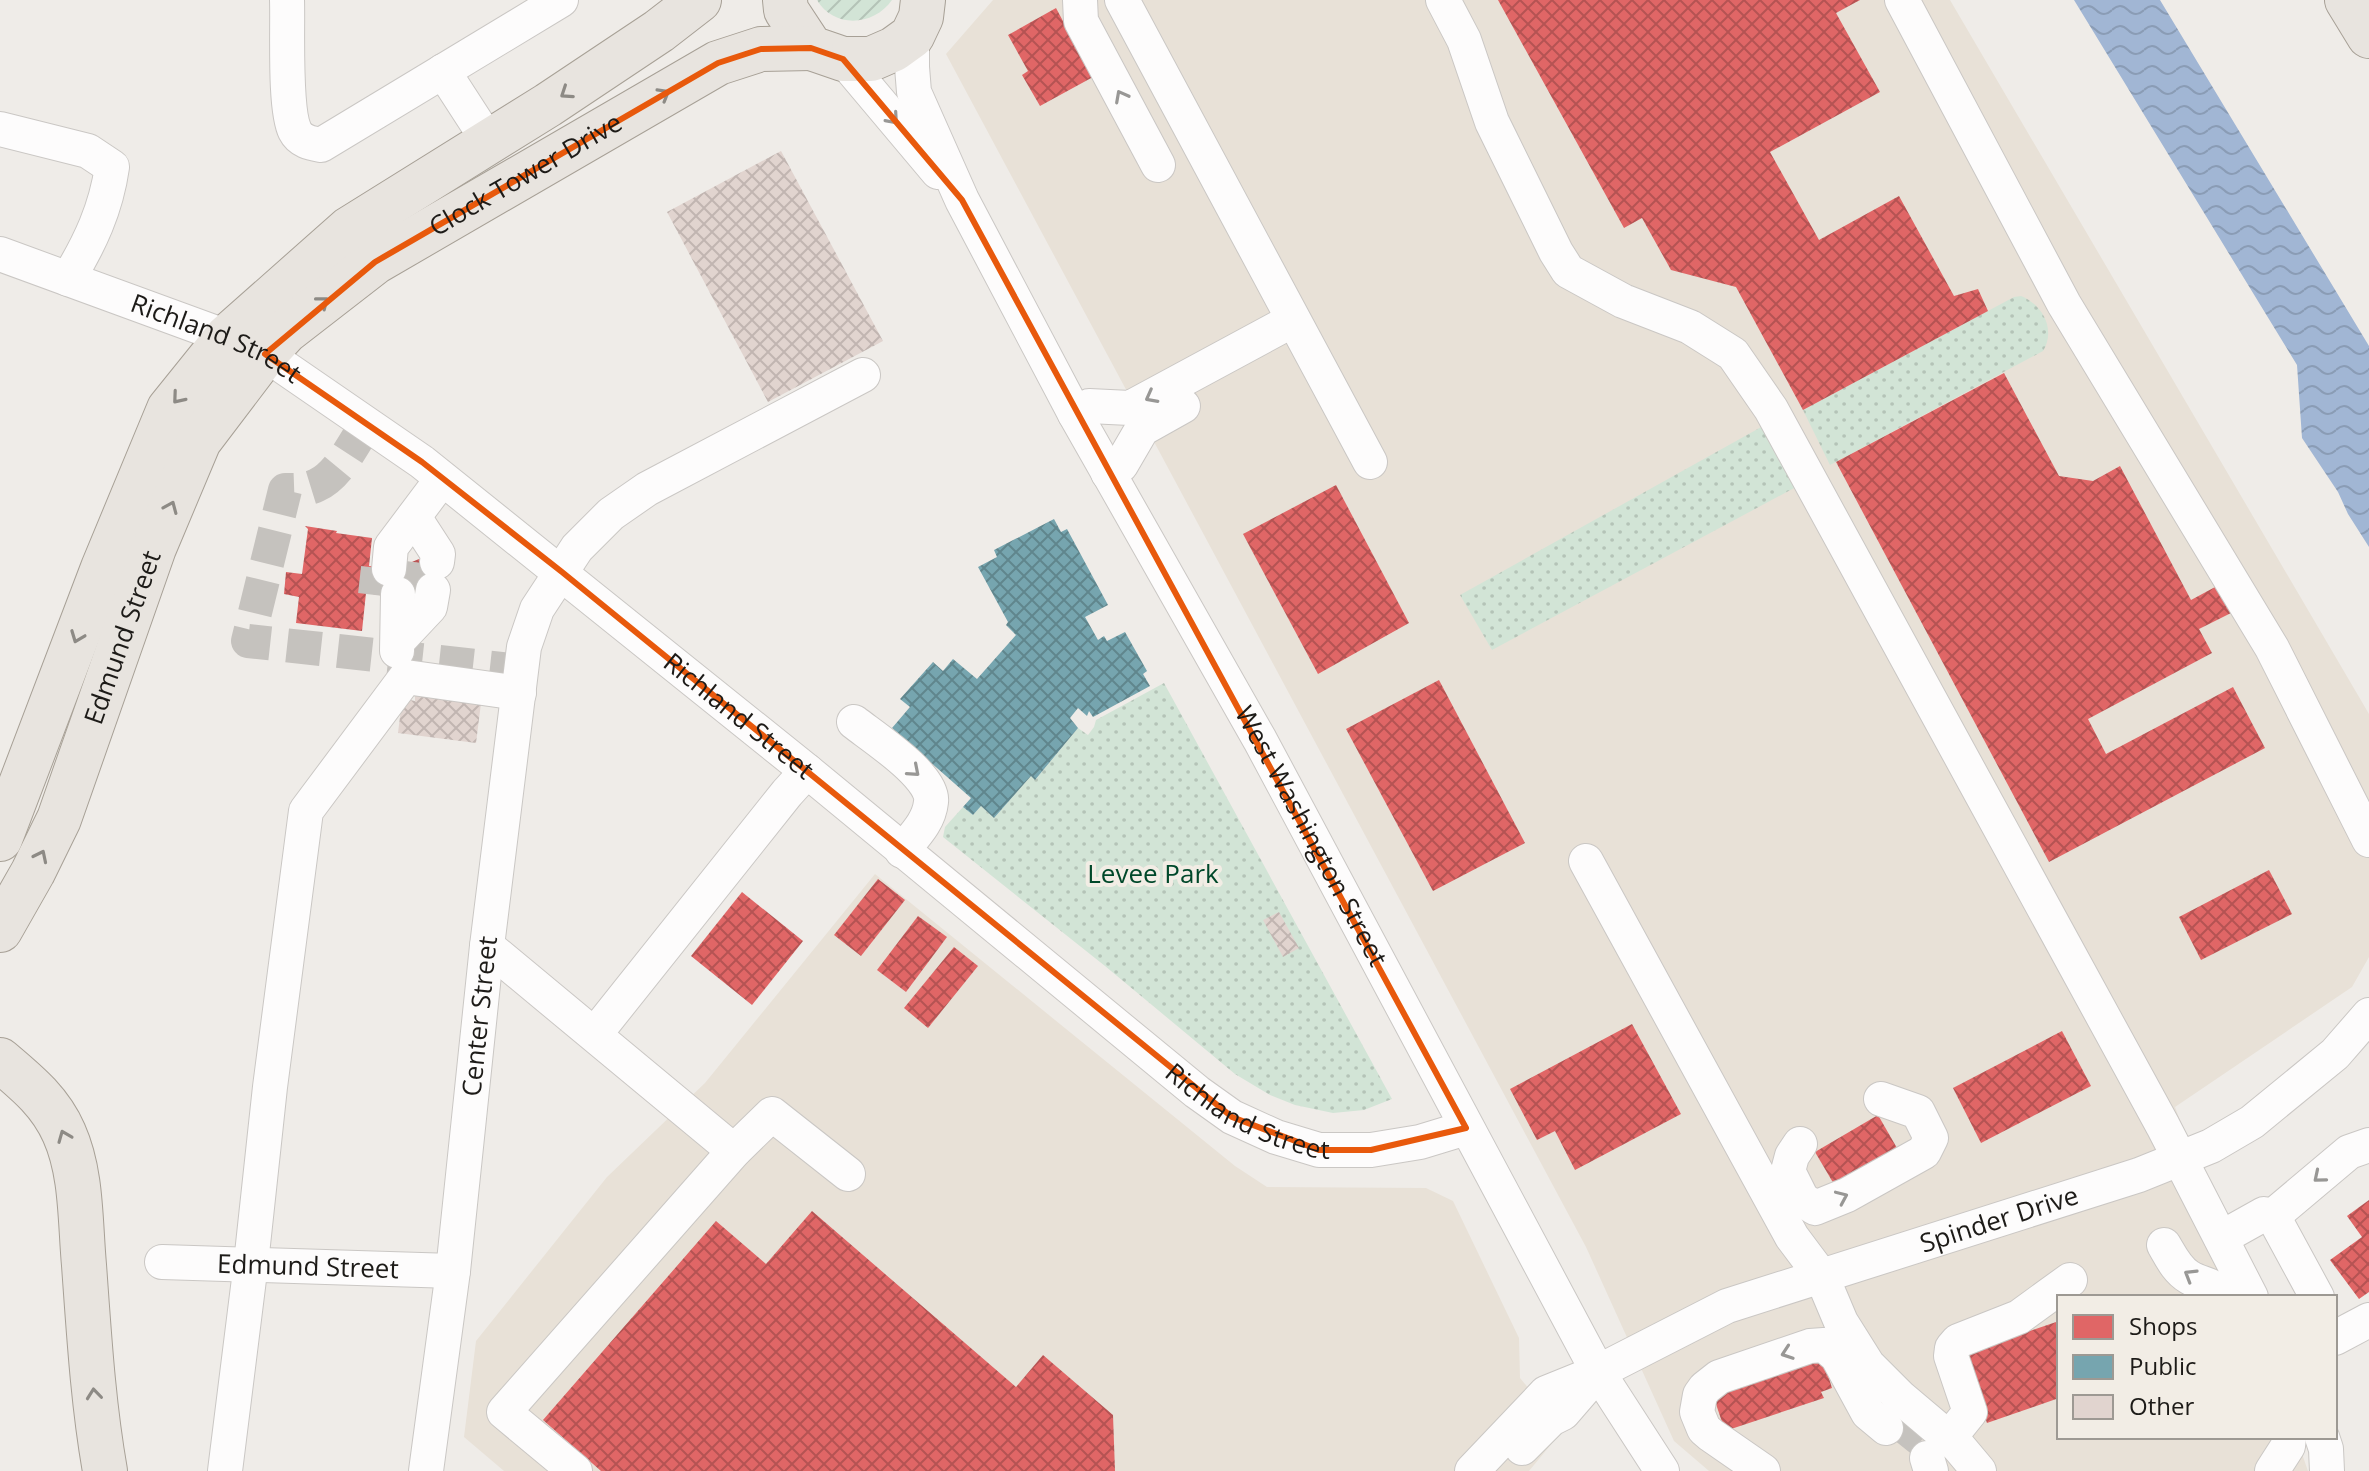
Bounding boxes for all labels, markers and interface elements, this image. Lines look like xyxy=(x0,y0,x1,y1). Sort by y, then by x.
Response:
one-way arrow xyxy=(561,83,575,98)
one-way arrow xyxy=(655,88,670,104)
one-way arrow xyxy=(1115,90,1130,105)
street label: Clock Tower Drive xyxy=(422,104,628,244)
one-way arrow xyxy=(883,110,898,124)
street label: Richland Street xyxy=(126,284,309,391)
one-way arrow xyxy=(314,298,329,312)
one-way arrow xyxy=(1145,387,1159,402)
one-way arrow xyxy=(173,389,188,403)
one-way arrow xyxy=(162,501,178,515)
street label: Edmund Street xyxy=(75,546,169,729)
one-way arrow xyxy=(70,629,87,643)
street label: Richland Street xyxy=(657,644,822,787)
street label: West Washington Street xyxy=(1227,699,1397,972)
one-way arrow xyxy=(904,761,919,776)
one-way arrow xyxy=(31,849,47,864)
park label: Levee Park xyxy=(1087,855,1219,891)
street label: Center Street xyxy=(452,934,505,1098)
street label: Richland Street xyxy=(1158,1054,1330,1167)
one-way arrow xyxy=(58,1130,74,1145)
one-way arrow xyxy=(2314,1167,2329,1182)
street label: Spinder Drive xyxy=(1915,1176,2083,1261)
one-way arrow xyxy=(1833,1190,1848,1206)
street label: Edmund Street xyxy=(217,1245,399,1286)
one-way arrow xyxy=(2184,1269,2199,1285)
legend xyxy=(2057,1295,2337,1439)
text: Shops xyxy=(2129,1309,2197,1342)
one-way arrow xyxy=(1781,1344,1795,1360)
text: Public xyxy=(2129,1349,2196,1382)
one-way arrow xyxy=(86,1387,103,1400)
text: Other xyxy=(2129,1389,2194,1422)

